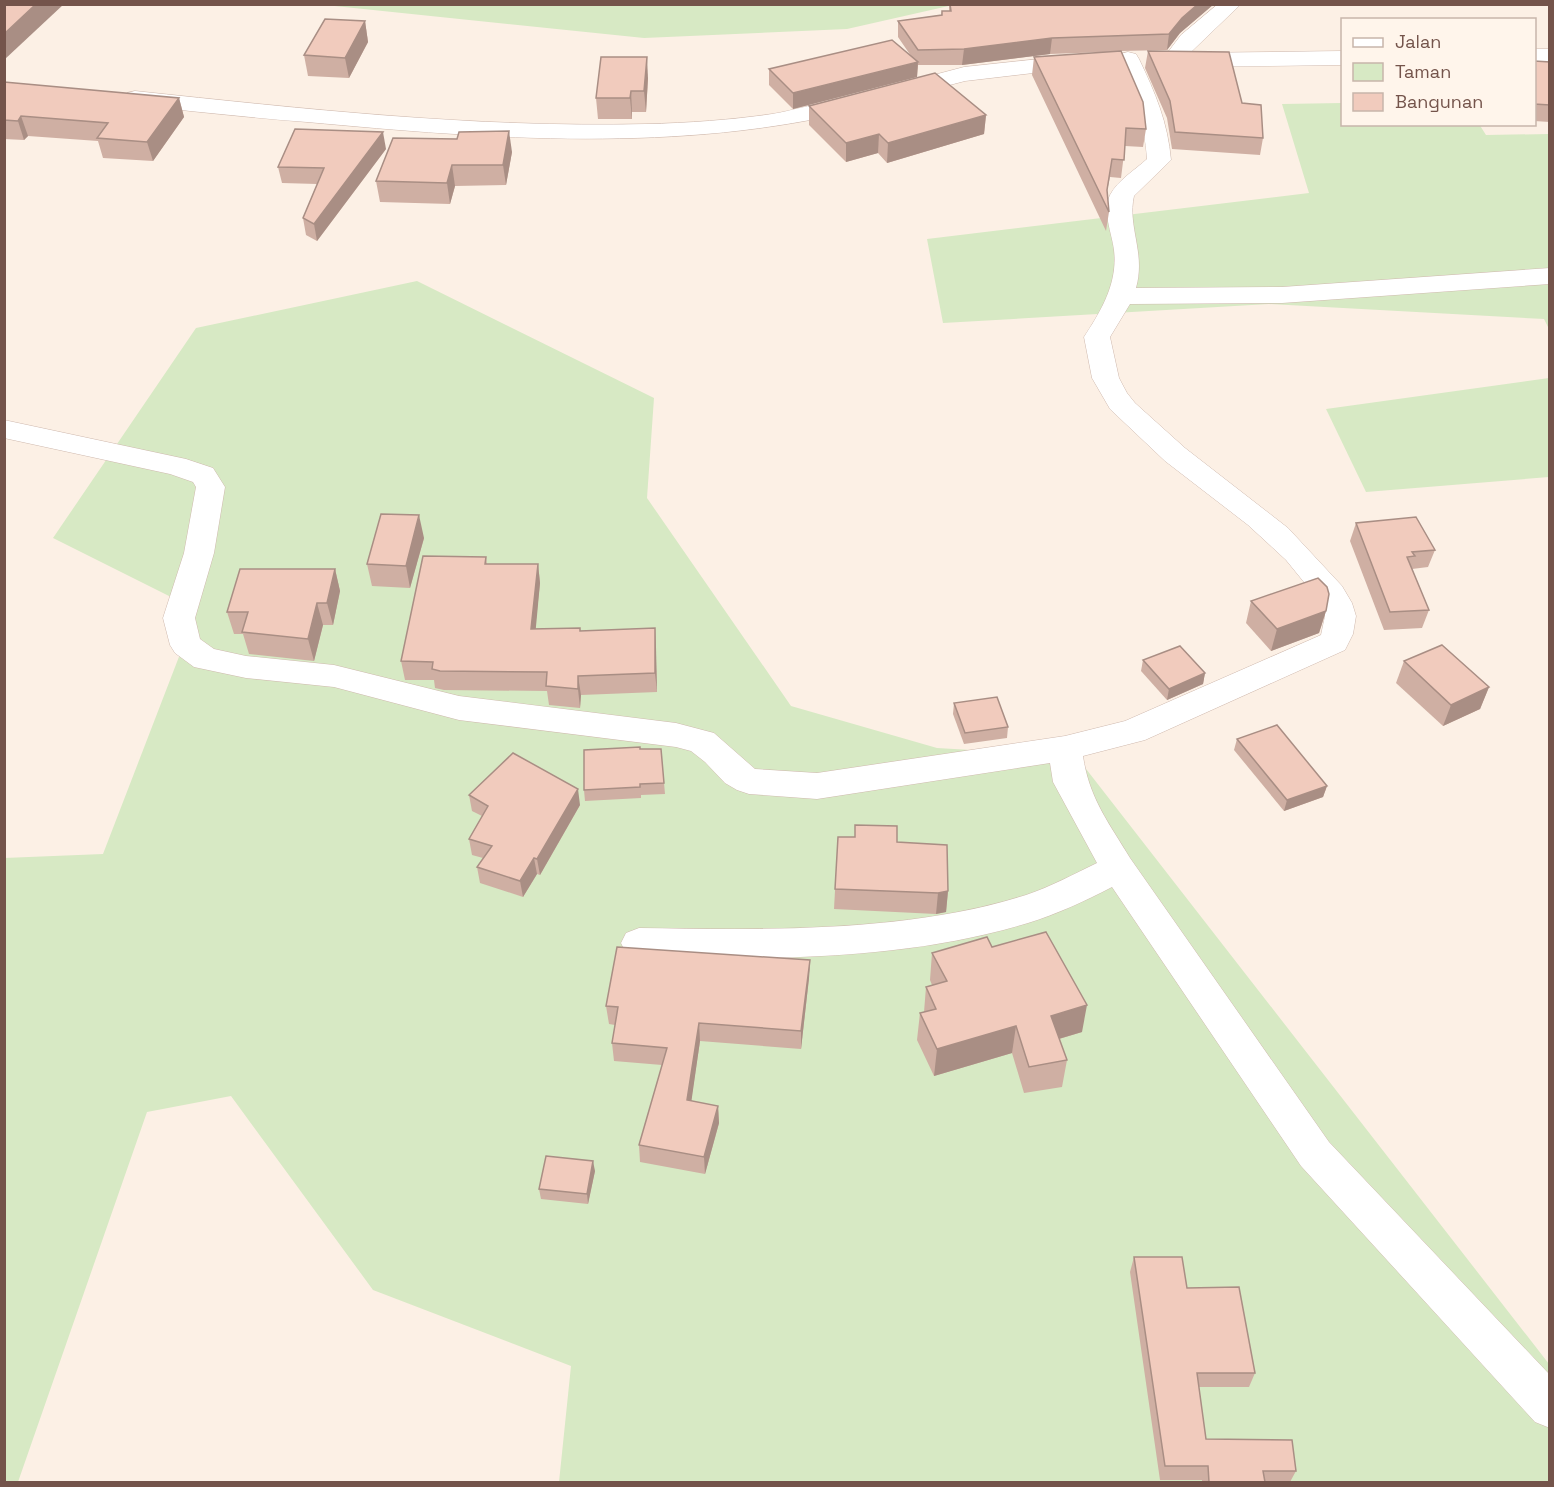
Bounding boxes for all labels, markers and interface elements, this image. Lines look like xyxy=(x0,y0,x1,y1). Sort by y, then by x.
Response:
legend xyxy=(1341,18,1536,126)
text: Jalan xyxy=(1395,30,1441,53)
text: Taman xyxy=(1395,60,1451,83)
text: Bangunan xyxy=(1395,90,1483,113)

